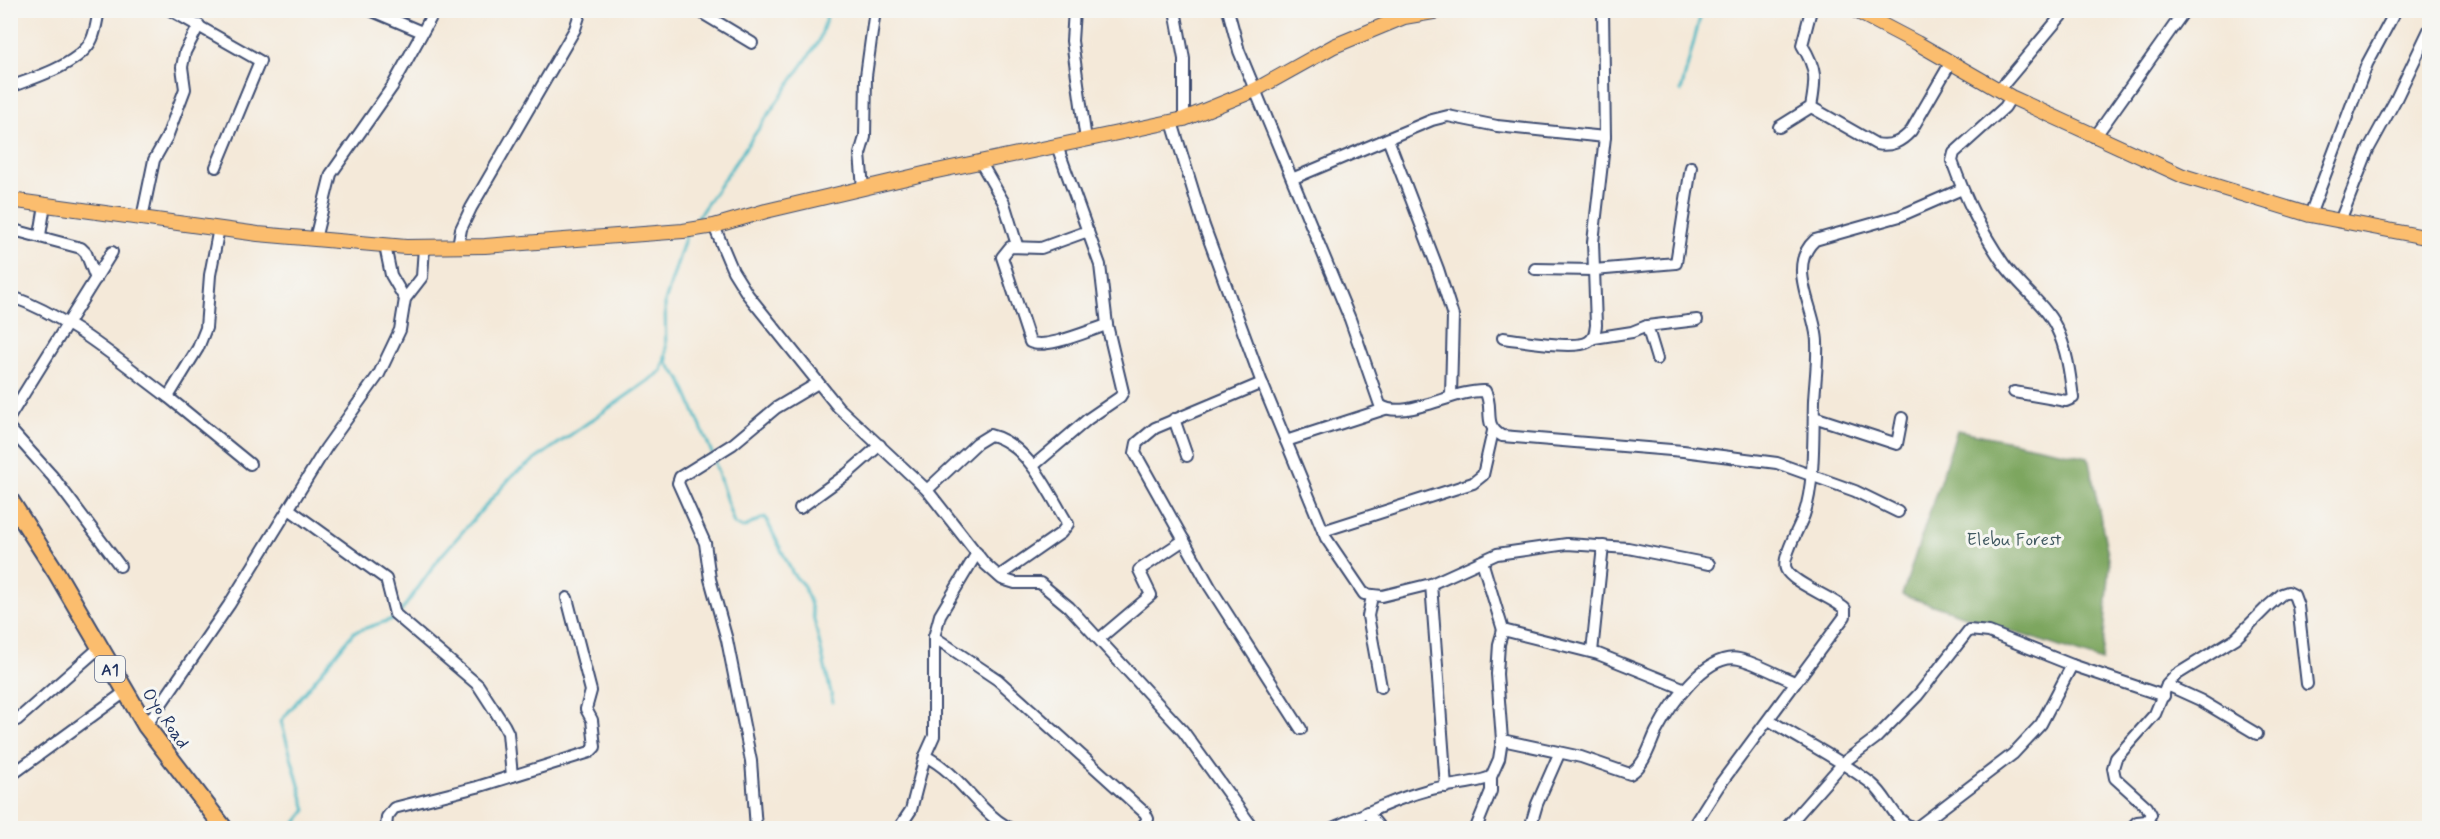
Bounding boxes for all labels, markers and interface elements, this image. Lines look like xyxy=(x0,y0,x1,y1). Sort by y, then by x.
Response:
park label: Elebu Forest xyxy=(1967,528,2062,552)
road number: A1 xyxy=(95,656,125,682)
street label: Oyo Road xyxy=(136,683,194,754)

